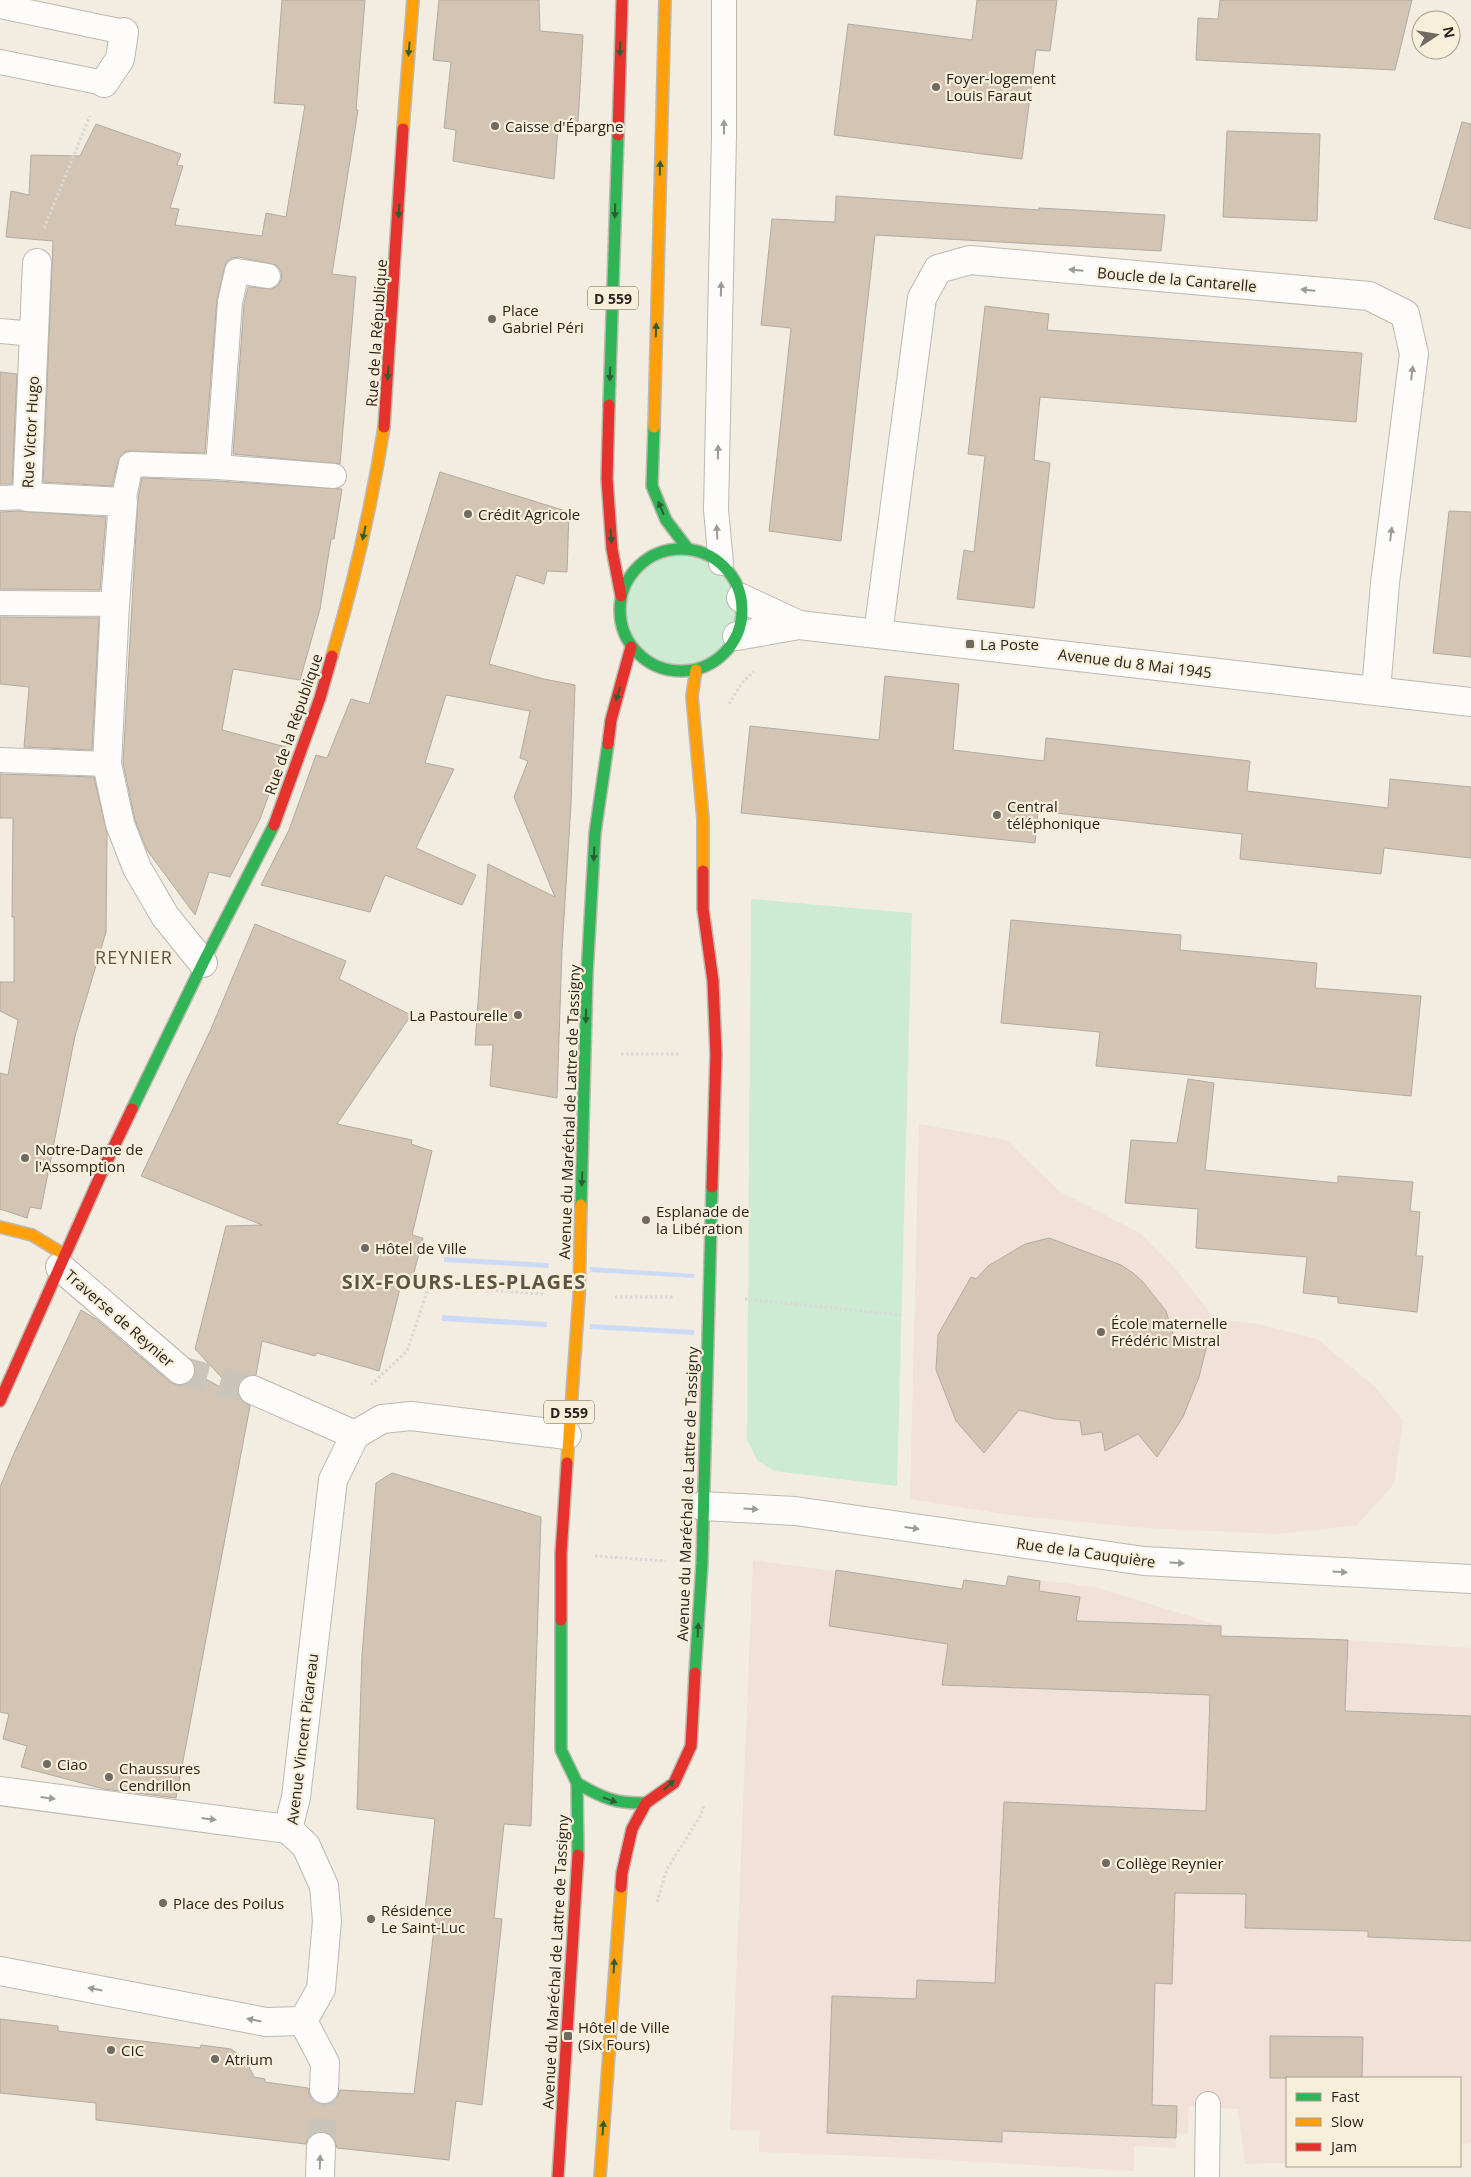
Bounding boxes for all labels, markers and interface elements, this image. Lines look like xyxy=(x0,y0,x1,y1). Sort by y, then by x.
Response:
north arrow xyxy=(1411,10,1461,60)
text: N xyxy=(1439,25,1460,40)
one-way arrow xyxy=(404,41,412,57)
one-way arrow xyxy=(616,41,624,57)
place label: Foyer-logement Louis Faraut xyxy=(946,68,1056,105)
marker: Foyer-logement Louis Faraut xyxy=(930,81,942,93)
place label: Caisse d'Épargne xyxy=(505,116,623,136)
one-way arrow xyxy=(720,118,728,134)
marker: Caisse d'Épargne xyxy=(489,120,501,132)
one-way arrow xyxy=(657,159,665,175)
one-way arrow xyxy=(395,203,403,219)
one-way arrow xyxy=(611,203,619,219)
street label: Rue de la République xyxy=(361,259,391,407)
street label: Boucle de la Cantarelle xyxy=(1096,262,1258,296)
one-way arrow xyxy=(1068,266,1084,274)
one-way arrow xyxy=(717,281,725,297)
road number: D 559 xyxy=(588,286,638,310)
one-way arrow xyxy=(1299,286,1315,294)
place label: Place Gabriel Péri xyxy=(502,300,584,337)
marker: Place Gabriel Péri xyxy=(486,313,498,325)
one-way arrow xyxy=(652,322,660,338)
one-way arrow xyxy=(384,365,392,381)
one-way arrow xyxy=(1408,365,1416,381)
one-way arrow xyxy=(606,366,614,382)
street label: Rue Victor Hugo xyxy=(17,375,43,489)
one-way arrow xyxy=(714,443,722,459)
one-way arrow xyxy=(657,501,665,515)
place label: Crédit Agricole xyxy=(478,504,580,524)
marker: Crédit Agricole xyxy=(462,508,474,520)
one-way arrow xyxy=(713,524,721,540)
one-way arrow xyxy=(360,526,368,542)
one-way arrow xyxy=(1387,526,1395,542)
one-way arrow xyxy=(607,528,615,544)
place label: La Poste xyxy=(980,634,1039,654)
marker: La Poste xyxy=(964,638,976,650)
street label: Avenue du 8 Mai 1945 xyxy=(1057,644,1213,682)
street label: Rue de la République xyxy=(259,651,327,797)
one-way arrow xyxy=(614,686,622,701)
place label: Central téléphonique xyxy=(1007,796,1100,833)
marker: Central téléphonique xyxy=(991,809,1003,821)
one-way arrow xyxy=(589,846,597,862)
district label: REYNIER xyxy=(95,945,173,969)
street label: Avenue du Maréchal de Lattre de Tassigny xyxy=(554,964,584,1260)
place label: La Pastourelle xyxy=(409,1005,508,1025)
marker: La Pastourelle xyxy=(512,1009,524,1021)
one-way arrow xyxy=(582,1009,590,1025)
place label: Notre-Dame de l'Assomption xyxy=(35,1139,143,1176)
marker: Notre-Dame de l'Assomption xyxy=(19,1152,31,1164)
one-way arrow xyxy=(578,1171,586,1187)
place label: Esplanade de la Libération xyxy=(656,1201,749,1238)
marker: Esplanade de la Libération xyxy=(640,1214,652,1226)
place label: Hôtel de Ville xyxy=(375,1238,467,1258)
marker: Hôtel de Ville xyxy=(359,1242,371,1254)
street label: Traverse de Reynier xyxy=(61,1265,179,1371)
district label: SIX-FOURS-LES-PLAGES xyxy=(342,1268,586,1295)
place label: École maternelle Frédéric Mistral xyxy=(1111,1313,1227,1350)
marker: École maternelle Frédéric Mistral xyxy=(1095,1326,1107,1338)
street label: Avenue du Maréchal de Lattre de Tassigny xyxy=(672,1346,702,1642)
road number: D 559 xyxy=(544,1400,594,1424)
one-way arrow xyxy=(743,1505,759,1513)
one-way arrow xyxy=(904,1524,920,1532)
street label: Rue de la Cauquière xyxy=(1015,1532,1157,1572)
one-way arrow xyxy=(1169,1560,1185,1568)
one-way arrow xyxy=(1332,1568,1348,1576)
one-way arrow xyxy=(694,1621,702,1637)
street label: Avenue Vincent Picareau xyxy=(282,1652,322,1826)
place label: Ciao xyxy=(57,1754,88,1774)
marker: Ciao xyxy=(41,1758,53,1770)
place label: Chaussures Cendrillon xyxy=(119,1758,200,1795)
marker: Chaussures Cendrillon xyxy=(103,1771,115,1783)
one-way arrow xyxy=(663,1780,675,1791)
one-way arrow xyxy=(41,1794,57,1802)
one-way arrow xyxy=(603,1796,618,1804)
street label: Avenue du Maréchal de Lattre de Tassigny xyxy=(537,1814,573,2110)
one-way arrow xyxy=(202,1815,218,1823)
place label: Collège Reynier xyxy=(1116,1853,1224,1873)
marker: Collège Reynier xyxy=(1100,1857,1112,1869)
place label: Place des Poilus xyxy=(173,1893,284,1913)
marker: Place des Poilus xyxy=(157,1897,169,1909)
place label: Résidence Le Saint-Luc xyxy=(381,1900,465,1937)
marker: Résidence Le Saint-Luc xyxy=(365,1913,377,1925)
one-way arrow xyxy=(611,1958,619,1974)
one-way arrow xyxy=(86,1985,102,1993)
one-way arrow xyxy=(246,2015,262,2023)
place label: Hôtel de Ville (Six Fours) xyxy=(578,2017,670,2054)
marker: Hôtel de Ville (Six Fours) xyxy=(562,2030,574,2042)
place label: CIC xyxy=(121,2040,144,2060)
marker: CIC xyxy=(105,2044,117,2056)
place label: Atrium xyxy=(225,2049,273,2069)
marker: Atrium xyxy=(209,2053,221,2065)
legend xyxy=(1286,2077,1461,2167)
text: Fast xyxy=(1331,2086,1360,2106)
text: Slow xyxy=(1331,2111,1364,2131)
one-way arrow xyxy=(599,2120,607,2136)
text: Jam xyxy=(1329,2136,1357,2156)
one-way arrow xyxy=(317,2154,325,2170)

